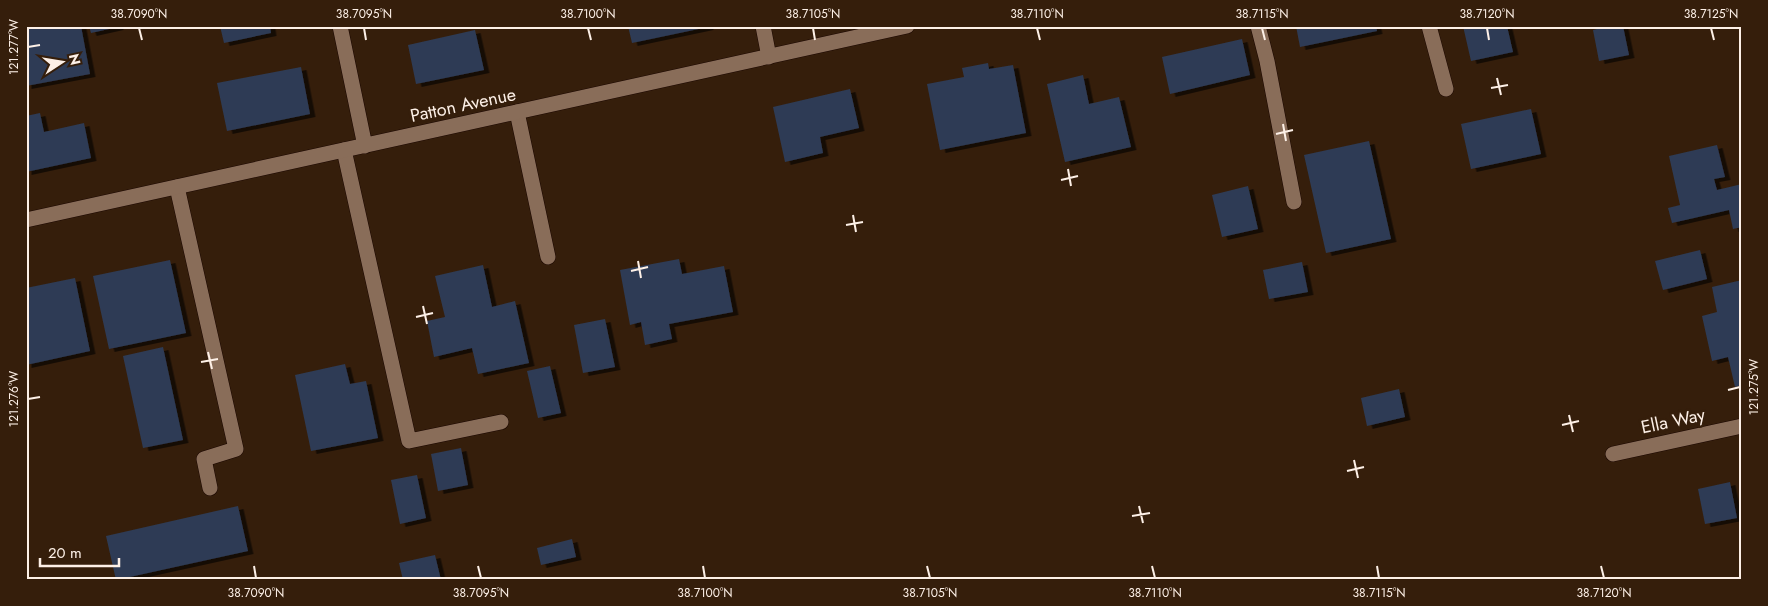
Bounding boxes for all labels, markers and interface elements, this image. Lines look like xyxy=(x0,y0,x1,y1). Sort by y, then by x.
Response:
text: 38.7090°N xyxy=(111,5,167,23)
text: 38.7095°N xyxy=(336,5,392,23)
text: 38.7100°N xyxy=(560,5,616,23)
text: 38.7105°N xyxy=(786,5,840,23)
text: 38.7110°N xyxy=(1010,5,1064,23)
text: 38.7115°N xyxy=(1235,5,1289,23)
text: 38.7120°N xyxy=(1460,5,1514,23)
text: 38.7125°N xyxy=(1684,5,1738,23)
text: 121.277°W xyxy=(5,19,23,75)
north arrow xyxy=(38,38,88,88)
text: N xyxy=(64,52,86,67)
street label: Patton Avenue xyxy=(408,81,518,129)
text: 121.275°W xyxy=(1745,359,1763,415)
text: 121.276°W xyxy=(5,371,23,427)
street label: Ella Way xyxy=(1639,402,1707,440)
scale bar xyxy=(40,536,119,568)
text: 20 m xyxy=(48,542,82,564)
text: 38.7090°N xyxy=(228,584,284,602)
text: 38.7095°N xyxy=(453,584,509,602)
text: 38.7100°N xyxy=(677,584,733,602)
text: 38.7105°N xyxy=(903,584,957,602)
text: 38.7110°N xyxy=(1128,584,1182,602)
text: 38.7115°N xyxy=(1352,584,1406,602)
text: 38.7120°N xyxy=(1577,584,1631,602)

